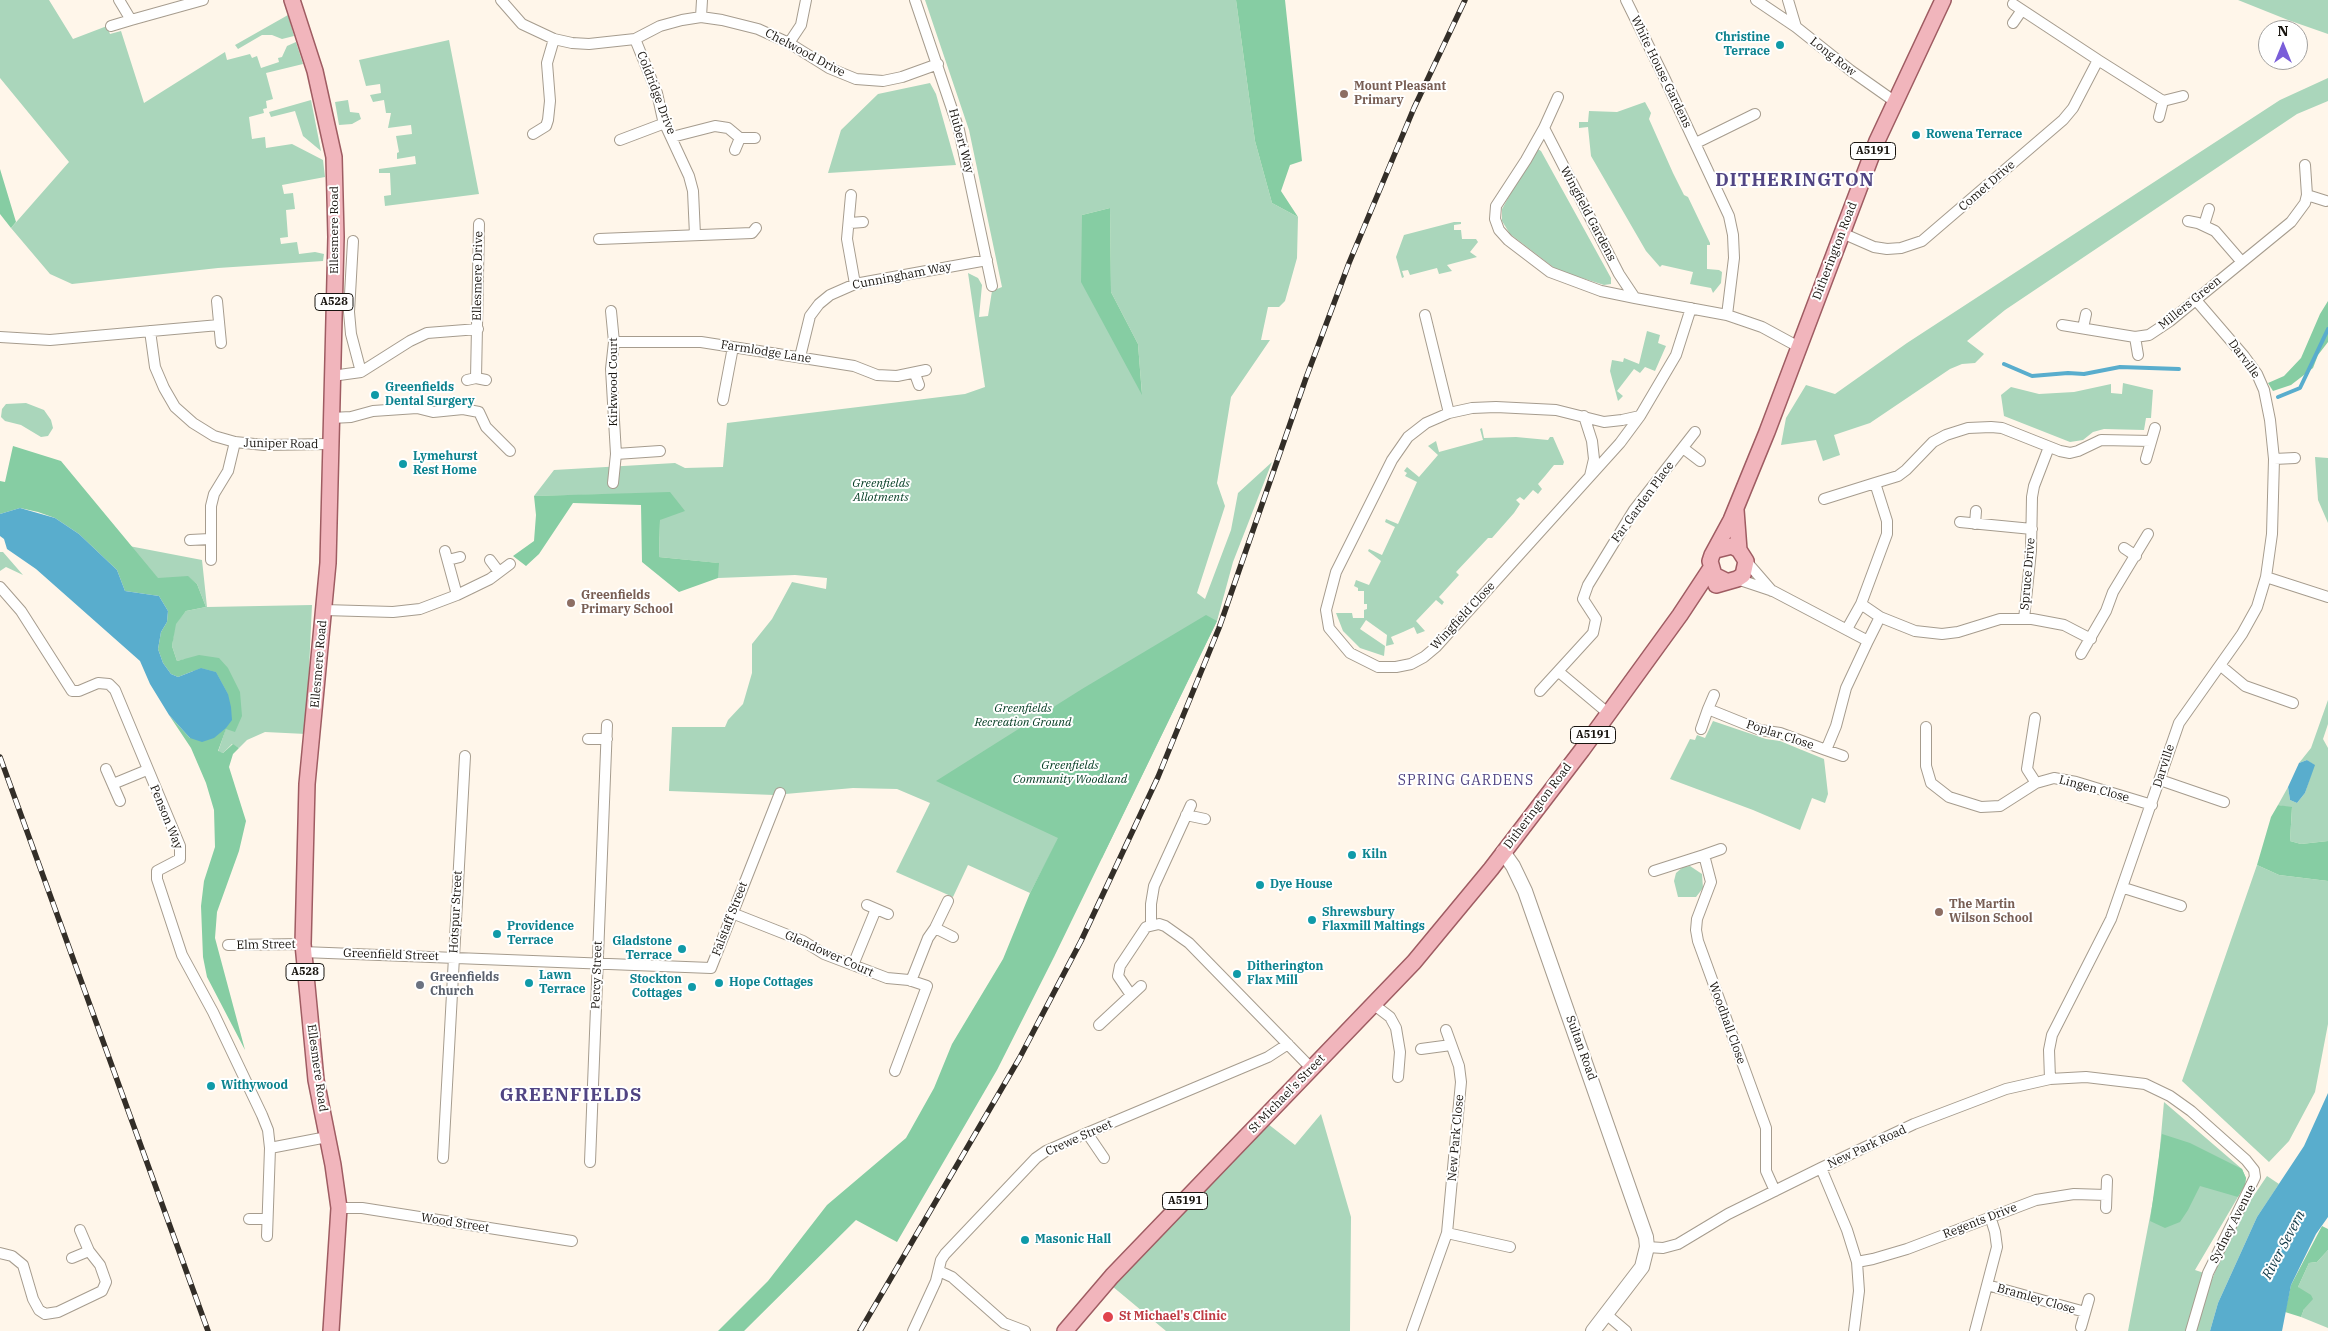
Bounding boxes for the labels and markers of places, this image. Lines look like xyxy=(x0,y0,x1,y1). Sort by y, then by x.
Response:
place label: Christine Terrace xyxy=(1715,31,1770,59)
marker: Christine Terrace xyxy=(1774,39,1786,51)
place label: Mount Pleasant Primary xyxy=(1354,80,1446,108)
marker: Mount Pleasant Primary xyxy=(1338,88,1350,100)
place label: Rowena Terrace xyxy=(1926,128,2022,142)
marker: Rowena Terrace xyxy=(1910,129,1922,141)
place label: Greenfields Dental Surgery xyxy=(385,381,475,409)
marker: Greenfields Dental Surgery xyxy=(369,389,381,401)
place label: Lymehurst Rest Home xyxy=(413,450,477,478)
marker: Lymehurst Rest Home xyxy=(397,458,409,470)
place label: Greenfields Primary School xyxy=(581,589,673,617)
marker: Greenfields Primary School xyxy=(565,597,577,609)
place label: Kiln xyxy=(1362,848,1387,862)
marker: Kiln xyxy=(1346,849,1358,861)
place label: Dye House xyxy=(1270,878,1333,892)
marker: Dye House xyxy=(1254,879,1266,891)
place label: The Martin Wilson School xyxy=(1949,898,2033,926)
place label: Shrewsbury Flaxmill Maltings xyxy=(1322,906,1425,934)
marker: The Martin Wilson School xyxy=(1933,906,1945,918)
marker: Shrewsbury Flaxmill Maltings xyxy=(1306,914,1318,926)
place label: Providence Terrace xyxy=(507,920,574,948)
marker: Providence Terrace xyxy=(491,928,503,940)
place label: Gladstone Terrace xyxy=(612,935,672,963)
marker: Gladstone Terrace xyxy=(676,943,688,955)
place label: Ditherington Flax Mill xyxy=(1247,960,1323,988)
marker: Ditherington Flax Mill xyxy=(1231,968,1243,980)
place label: Lawn Terrace xyxy=(539,969,586,997)
place label: Greenfields Church xyxy=(430,971,499,999)
place label: Stockton Cottages xyxy=(630,973,682,1001)
place label: Hope Cottages xyxy=(729,976,813,990)
marker: Lawn Terrace xyxy=(523,977,535,989)
marker: Hope Cottages xyxy=(713,977,725,989)
marker: Greenfields Church xyxy=(414,979,426,991)
marker: Stockton Cottages xyxy=(686,981,698,993)
place label: Withywood xyxy=(221,1079,288,1093)
marker: Withywood xyxy=(205,1080,217,1092)
place label: Masonic Hall xyxy=(1035,1233,1111,1247)
marker: Masonic Hall xyxy=(1019,1234,1031,1246)
marker: St Michael's Clinic xyxy=(1101,1310,1115,1324)
place label: St Michael's Clinic xyxy=(1119,1310,1227,1324)

